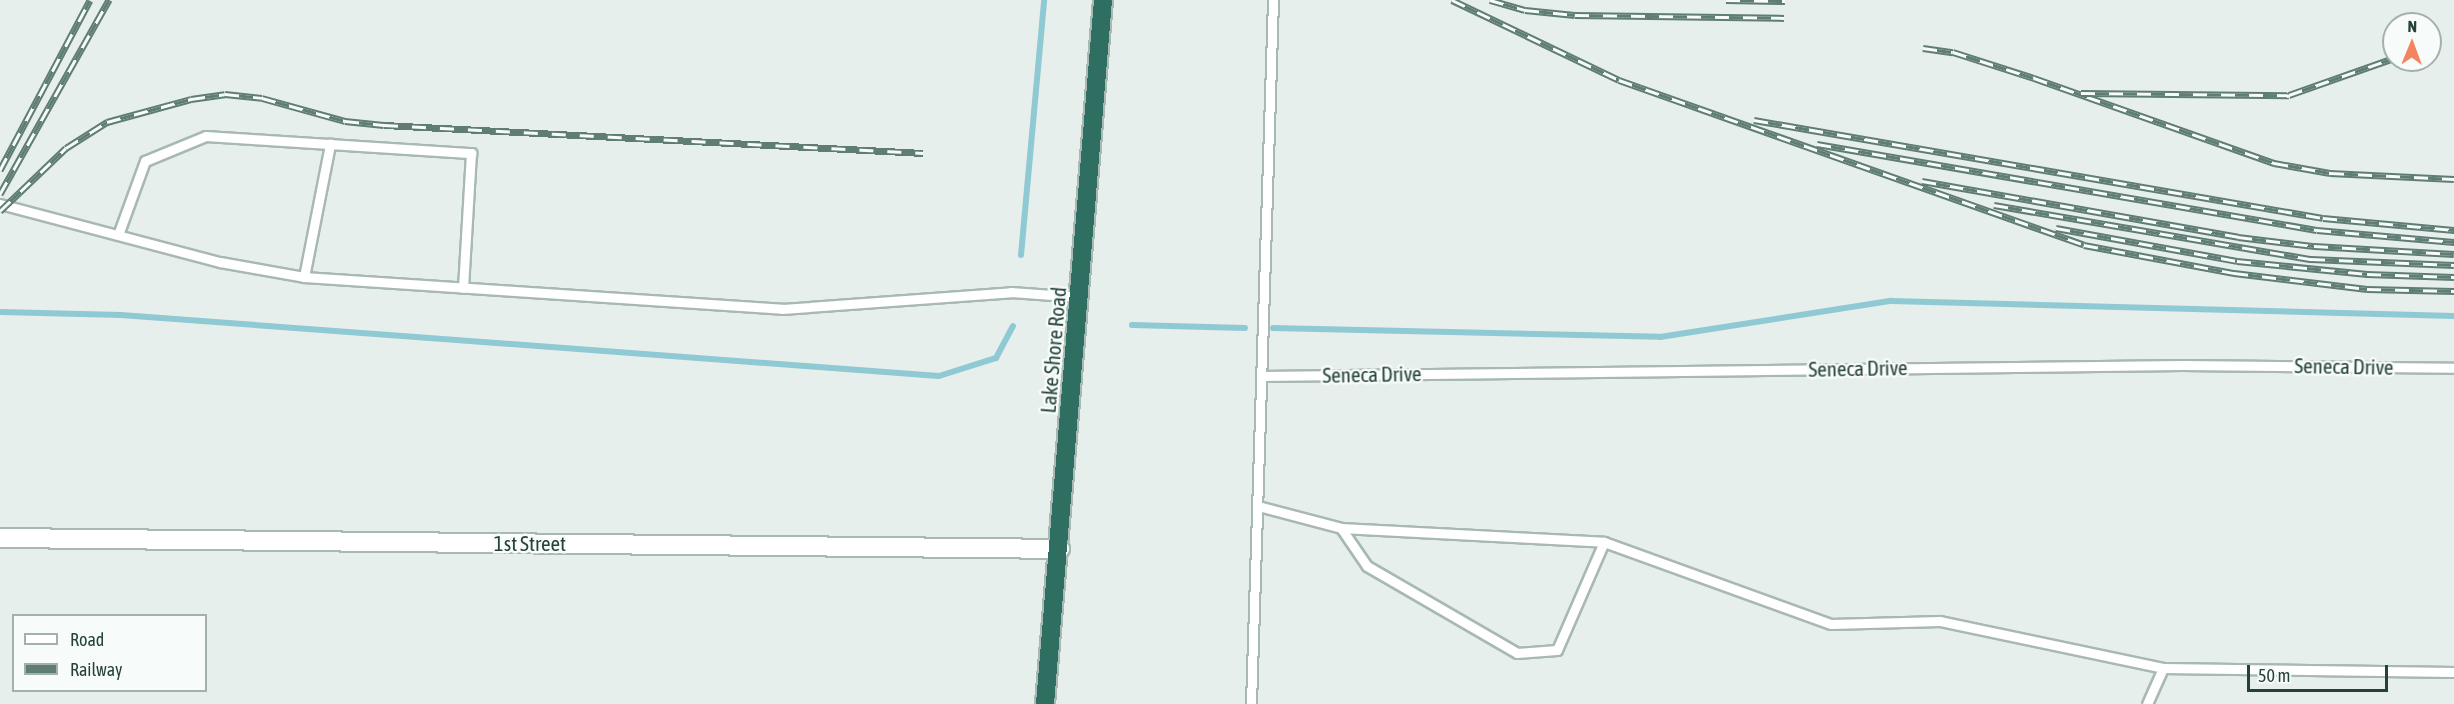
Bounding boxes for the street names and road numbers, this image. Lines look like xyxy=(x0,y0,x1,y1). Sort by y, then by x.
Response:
street label: Lake Shore Road xyxy=(1035,286,1071,414)
street label: Seneca Drive xyxy=(2294,353,2394,379)
street label: Seneca Drive xyxy=(1808,355,1908,381)
street label: Seneca Drive xyxy=(1322,361,1422,387)
street label: 1st Street xyxy=(494,530,566,556)

